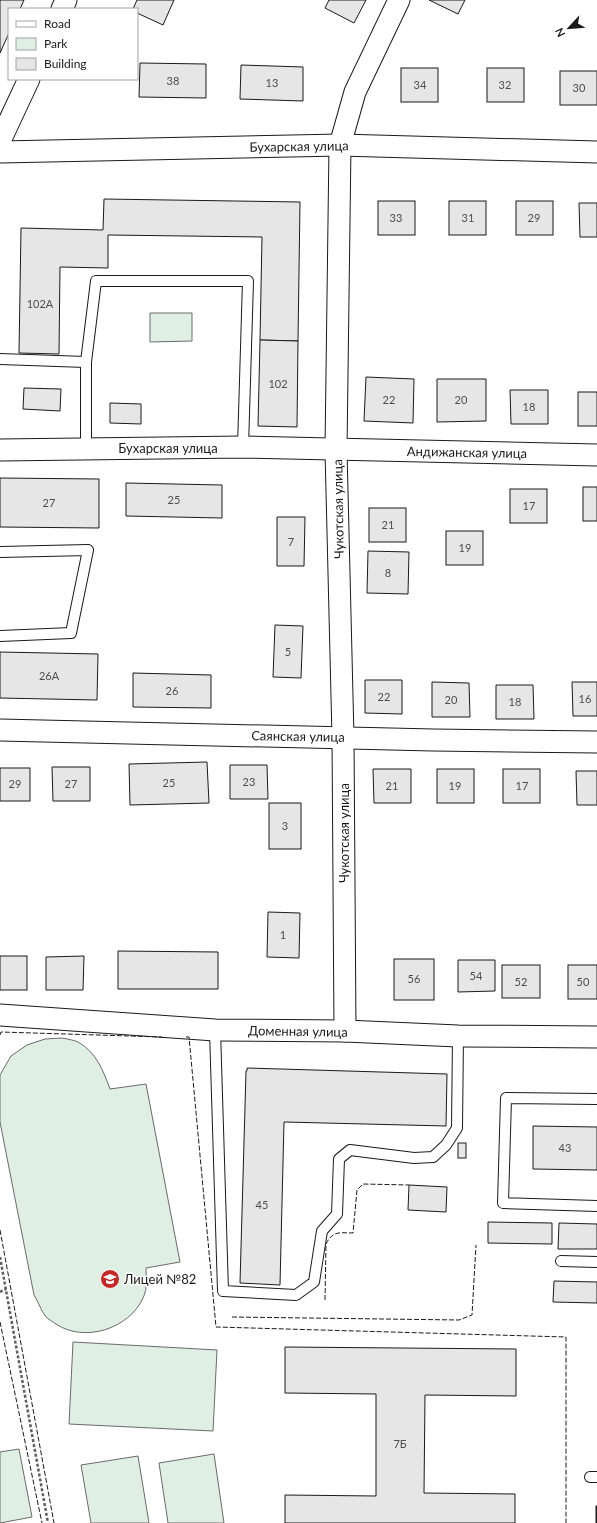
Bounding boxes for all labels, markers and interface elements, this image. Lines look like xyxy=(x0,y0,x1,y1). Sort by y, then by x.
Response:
legend xyxy=(8,8,138,80)
north arrow xyxy=(549,8,589,48)
text: Road xyxy=(44,16,71,31)
text: N xyxy=(552,26,567,39)
text: Park xyxy=(44,36,68,51)
text: Building xyxy=(44,56,87,71)
house number: 38 xyxy=(167,74,179,87)
house number: 13 xyxy=(266,76,278,89)
house number: 34 xyxy=(414,78,427,91)
house number: 32 xyxy=(499,78,511,91)
house number: 30 xyxy=(573,81,586,94)
street label: Бухарская улица xyxy=(249,137,349,155)
house number: 33 xyxy=(390,211,402,224)
house number: 31 xyxy=(462,211,474,224)
house number: 29 xyxy=(528,211,540,224)
house number: 102А xyxy=(27,297,54,310)
house number: 102 xyxy=(268,377,288,390)
house number: 22 xyxy=(383,393,395,406)
house number: 20 xyxy=(455,393,468,406)
house number: 18 xyxy=(523,400,535,413)
street label: Бухарская улица xyxy=(118,440,218,456)
street label: Андижанская улица xyxy=(407,443,527,461)
street label: Чукотская улица xyxy=(329,459,347,559)
house number: 25 xyxy=(168,493,180,506)
house number: 27 xyxy=(43,496,55,509)
house number: 17 xyxy=(523,499,535,512)
house number: 21 xyxy=(382,518,394,531)
house number: 7 xyxy=(288,535,294,548)
house number: 19 xyxy=(459,541,471,554)
house number: 8 xyxy=(385,566,391,579)
house number: 5 xyxy=(285,645,291,658)
house number: 26А xyxy=(39,669,60,682)
house number: 26 xyxy=(166,684,178,697)
house number: 22 xyxy=(378,690,390,703)
house number: 16 xyxy=(579,692,591,705)
house number: 20 xyxy=(445,693,458,706)
house number: 18 xyxy=(509,695,521,708)
street label: Саянская улица xyxy=(251,727,345,745)
house number: 23 xyxy=(243,775,255,788)
house number: 25 xyxy=(163,776,175,789)
house number: 29 xyxy=(9,777,21,790)
house number: 27 xyxy=(65,777,77,790)
house number: 21 xyxy=(386,779,398,792)
house number: 19 xyxy=(449,779,461,792)
house number: 17 xyxy=(516,779,528,792)
street label: Чукотская улица xyxy=(336,783,352,883)
house number: 3 xyxy=(282,819,288,832)
house number: 1 xyxy=(280,928,286,941)
house number: 54 xyxy=(470,969,483,982)
house number: 56 xyxy=(408,972,420,985)
house number: 52 xyxy=(515,975,527,988)
house number: 50 xyxy=(577,975,590,988)
street label: Доменная улица xyxy=(248,1022,348,1040)
house number: 43 xyxy=(559,1141,571,1154)
house number: 45 xyxy=(256,1198,268,1211)
school or university icon: Лицей №82 xyxy=(99,1268,121,1290)
place label: Лицей №82 xyxy=(123,1271,196,1287)
house number: 7Б xyxy=(393,1437,407,1450)

